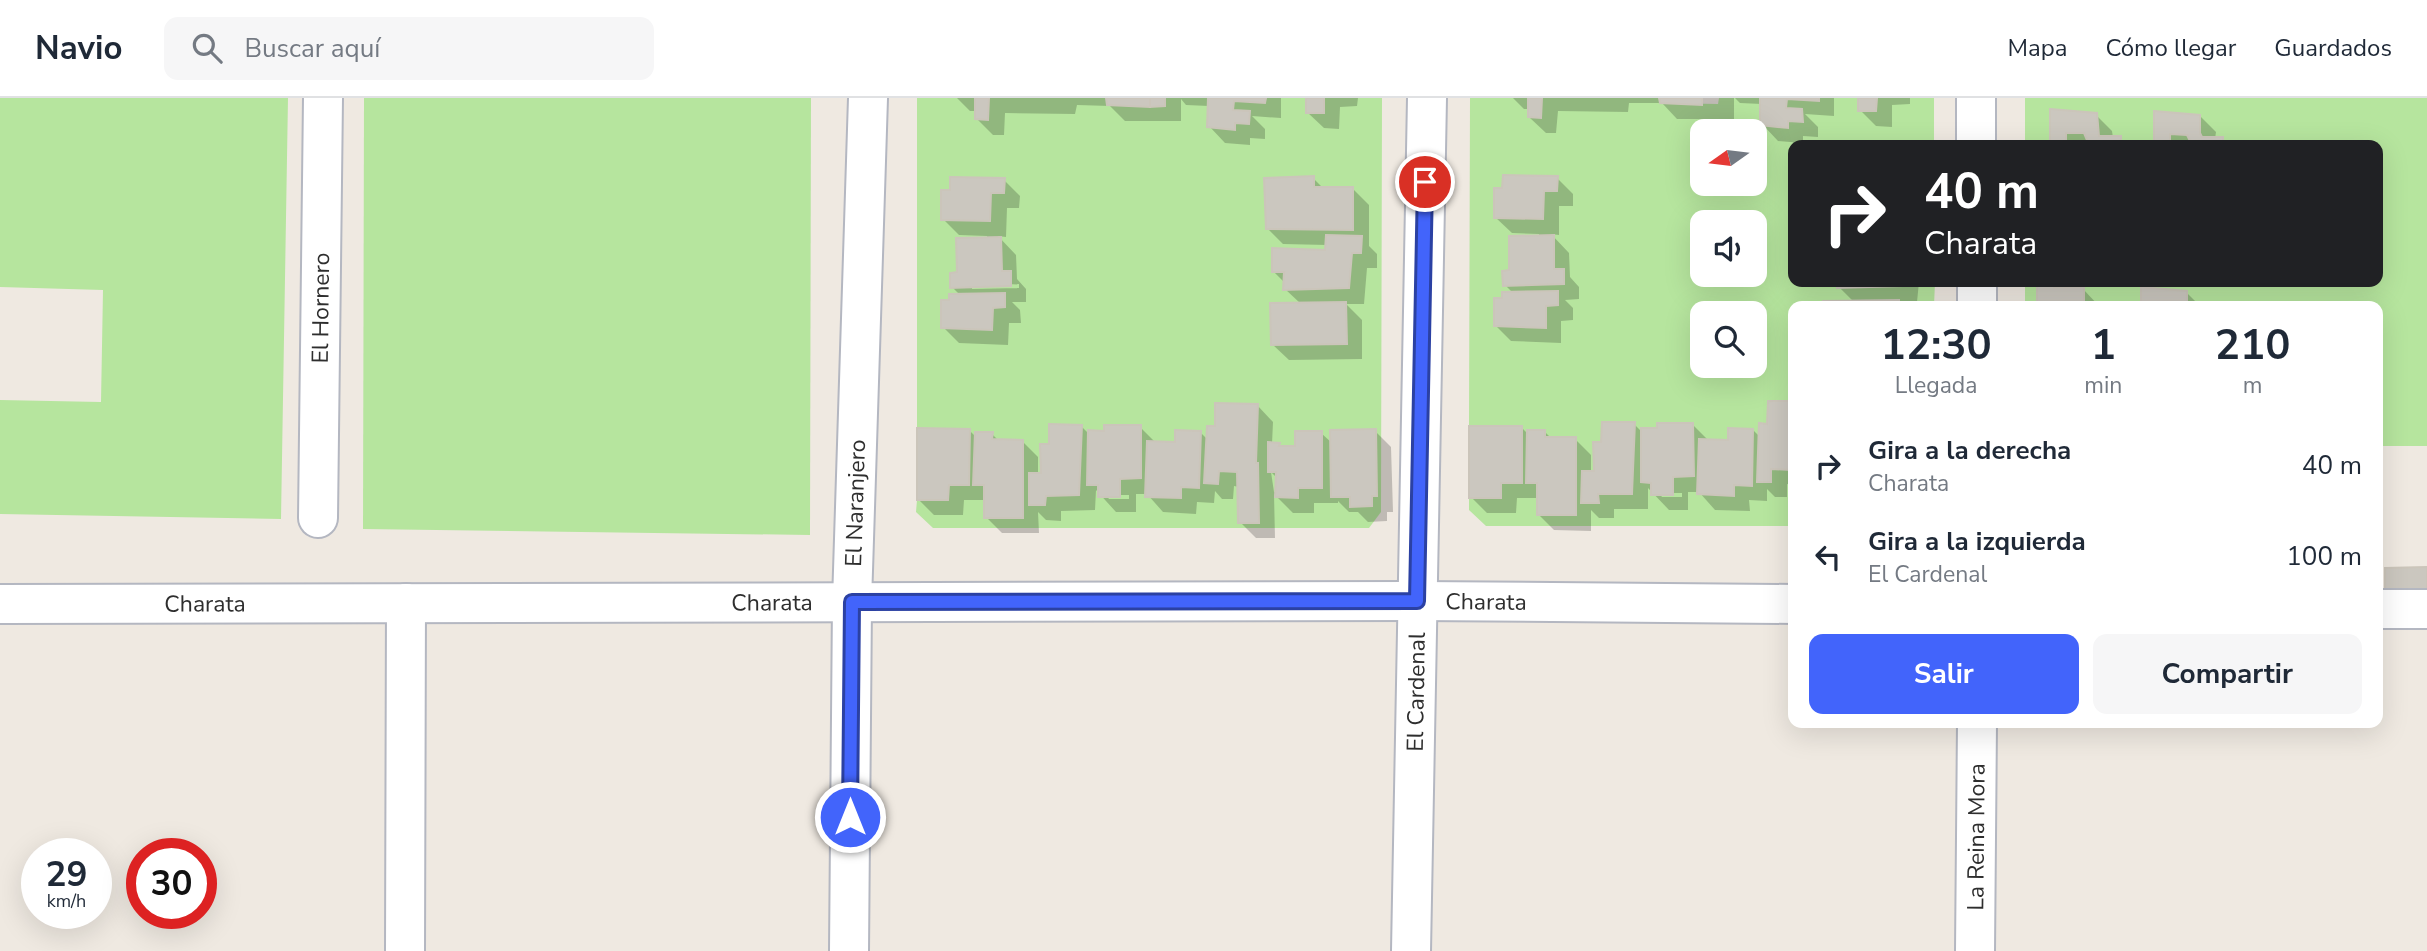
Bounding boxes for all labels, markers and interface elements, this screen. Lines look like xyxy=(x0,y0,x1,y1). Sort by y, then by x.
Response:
search box xyxy=(164,17,654,80)
text: Navio xyxy=(35,26,122,71)
icon: search xyxy=(188,29,226,67)
text: Buscar aquí xyxy=(244,31,380,66)
text: Mapa xyxy=(2007,32,2067,64)
text: Cómo llegar xyxy=(2105,32,2236,64)
text: Guardados xyxy=(2274,32,2392,64)
north arrow xyxy=(1690,119,1768,196)
map controls xyxy=(1690,119,1767,378)
pin xyxy=(1395,152,1455,212)
text: 40 m xyxy=(1924,158,2039,225)
icon: arrive xyxy=(1406,163,1444,201)
icon: right xyxy=(1809,168,1900,259)
button: sound xyxy=(1690,210,1767,287)
text: Charata xyxy=(1924,222,2037,265)
street label: El Hornero xyxy=(304,252,337,364)
button: search xyxy=(1690,301,1767,378)
text: 12:30 xyxy=(1881,317,1992,374)
text: 1 xyxy=(2091,317,2116,374)
text: 210 xyxy=(2215,317,2290,374)
text: Llegada xyxy=(1895,370,1977,401)
text: min xyxy=(2084,370,2122,401)
text: m xyxy=(2243,370,2263,401)
text: Gira a la derecha xyxy=(1868,433,2071,468)
street label: El Naranjero xyxy=(838,439,873,567)
icon: right xyxy=(1809,447,1847,485)
text: 40 m xyxy=(2302,448,2362,483)
text: Charata xyxy=(1868,468,1949,499)
text: Gira a la izquierda xyxy=(1868,524,2086,559)
icon: left xyxy=(1809,538,1847,576)
text: 100 m xyxy=(2286,539,2362,574)
text: El Cardenal xyxy=(1868,559,1987,590)
street label: Charata xyxy=(1445,586,1527,617)
street label: Charata xyxy=(731,587,813,618)
street label: Charata xyxy=(164,588,246,619)
street label: El Cardenal xyxy=(1399,632,1432,752)
button: Salir xyxy=(1809,634,2079,714)
button: Compartir xyxy=(2093,634,2362,714)
street label: La Reina Mora xyxy=(1960,763,1992,911)
position arrow xyxy=(813,780,887,854)
speed limit sign: 30 xyxy=(126,838,217,929)
text: 29 xyxy=(45,851,88,898)
text: km/h xyxy=(47,889,86,913)

